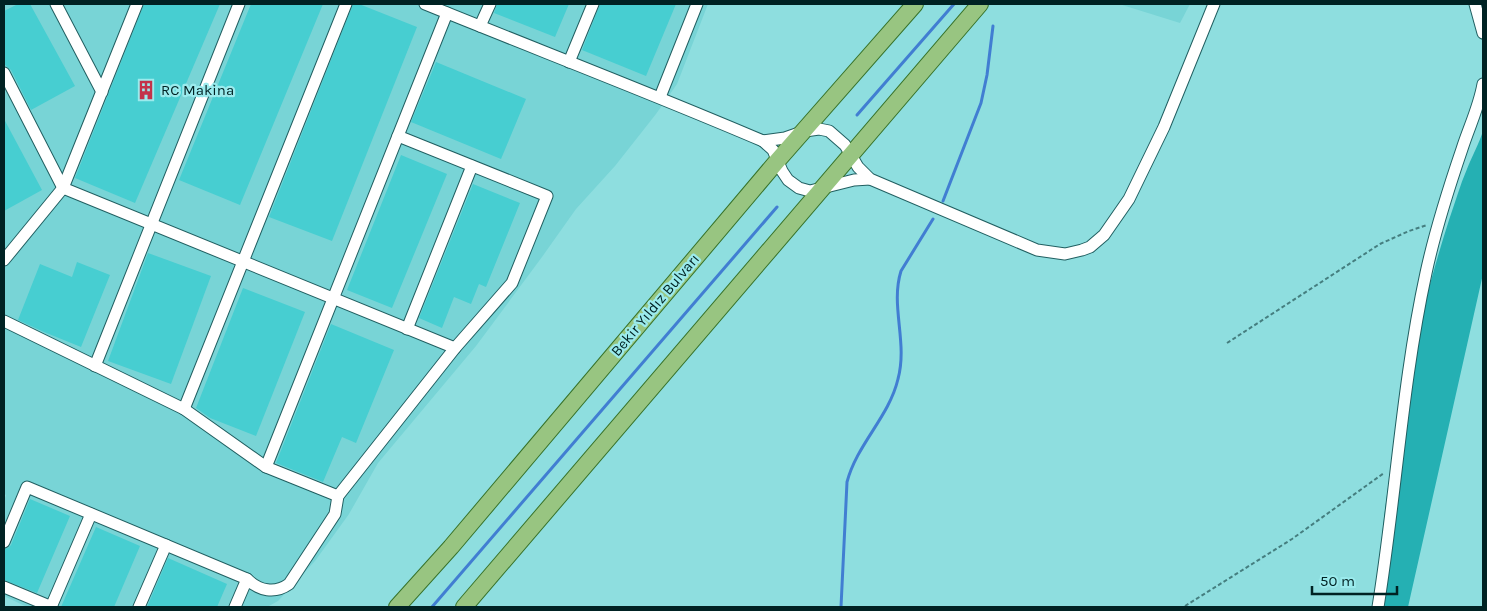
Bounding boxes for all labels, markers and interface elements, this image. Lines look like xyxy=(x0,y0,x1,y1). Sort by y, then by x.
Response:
building icon: RC Makina xyxy=(135,79,157,101)
place label: RC Makina xyxy=(161,81,234,99)
street label: Bekir Yıldız Bulvarı xyxy=(607,250,703,360)
scale bar xyxy=(1312,564,1397,596)
text: 50 m xyxy=(1320,572,1355,590)

